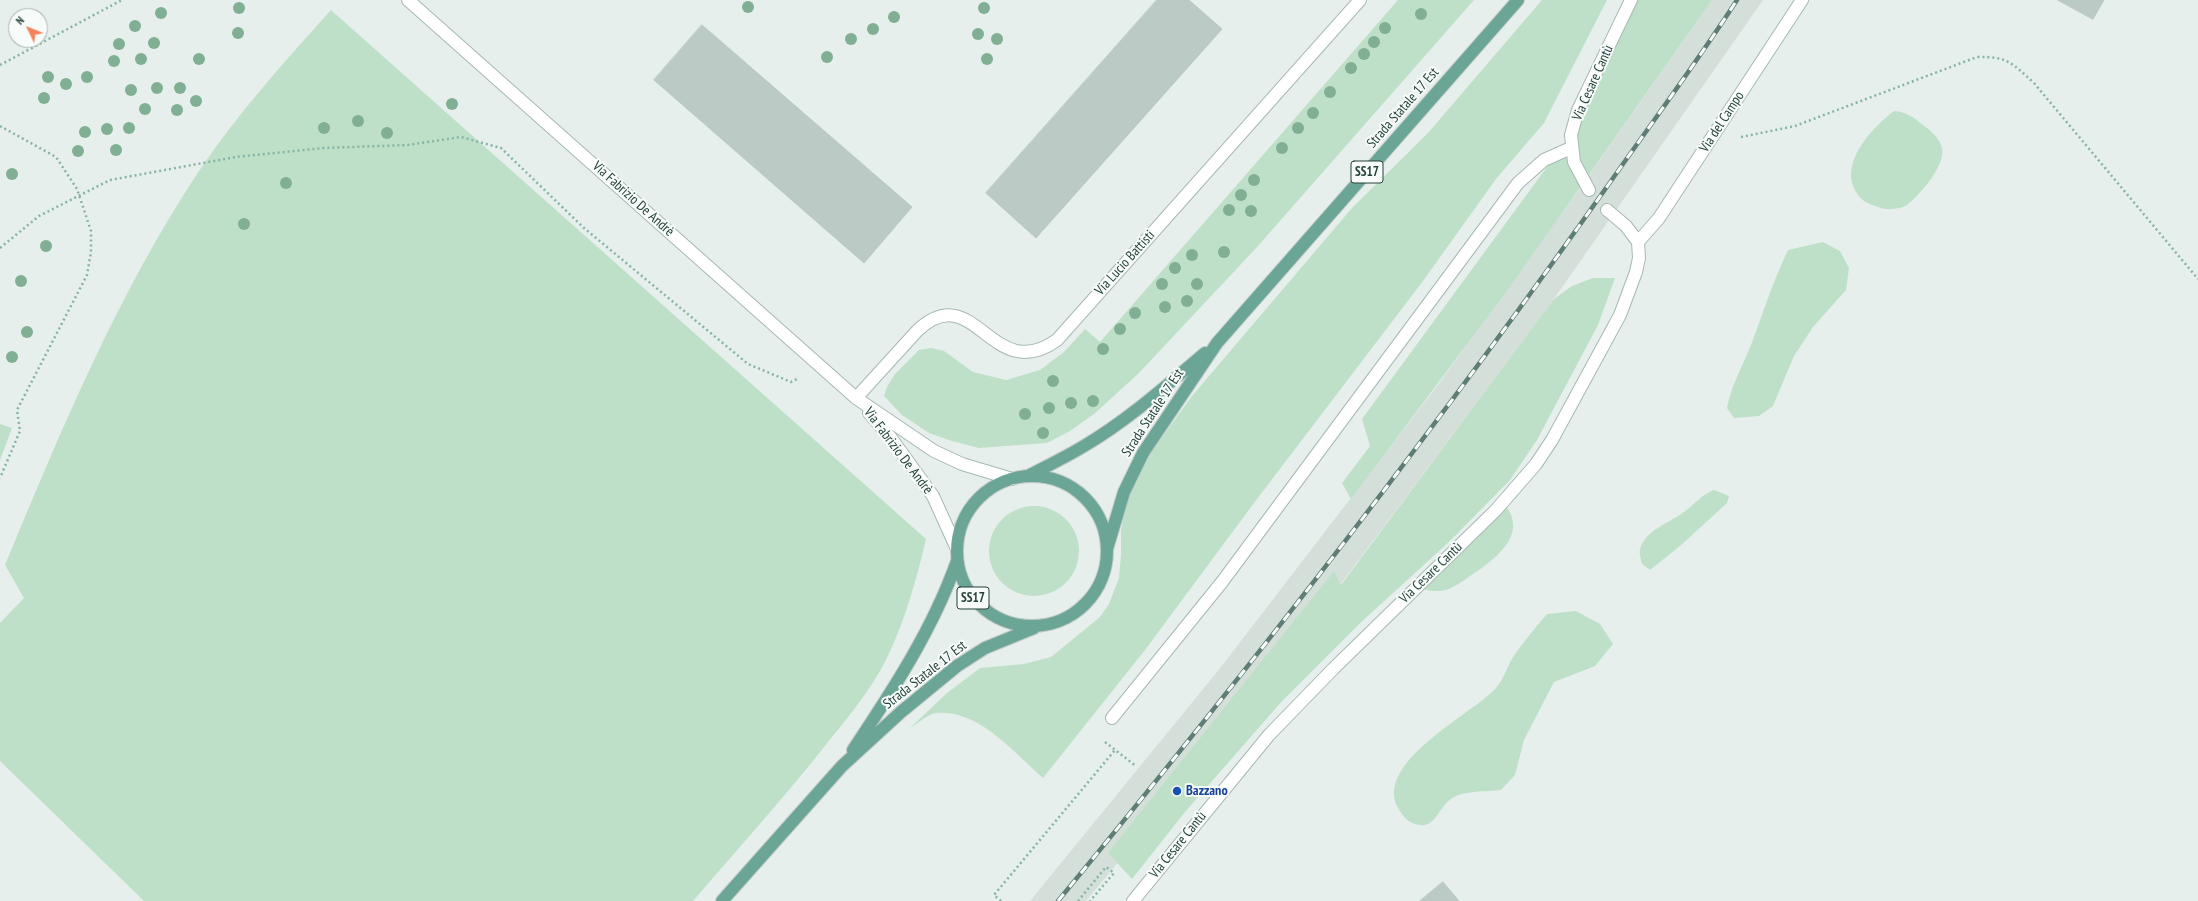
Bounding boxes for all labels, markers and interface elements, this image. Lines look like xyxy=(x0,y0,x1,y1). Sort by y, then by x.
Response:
north arrow xyxy=(8,8,48,48)
text: N xyxy=(13,14,27,27)
street label: Via Cesare Cantù xyxy=(1569,43,1617,123)
street label: Strada Statale 17 Est xyxy=(1364,64,1442,152)
street label: Via del Campo xyxy=(1696,88,1748,156)
street label: Via Fabrizio De Andrè xyxy=(589,158,677,240)
road number: SS17 xyxy=(1351,161,1383,183)
street label: Via Lucio Battisti xyxy=(1092,227,1158,299)
street label: Strada Statale 17 Est xyxy=(1118,366,1188,460)
street label: Via Fabrizio De Andrè xyxy=(860,404,936,498)
street label: Via Cesare Cantù xyxy=(1396,539,1466,607)
road number: SS17 xyxy=(957,587,989,609)
street label: Strada Statale 17 Est xyxy=(880,637,970,713)
place label: Bazzano xyxy=(1186,783,1228,799)
marker: Bazzano xyxy=(1171,785,1183,797)
street label: Via Cesare Cantù xyxy=(1146,808,1210,882)

